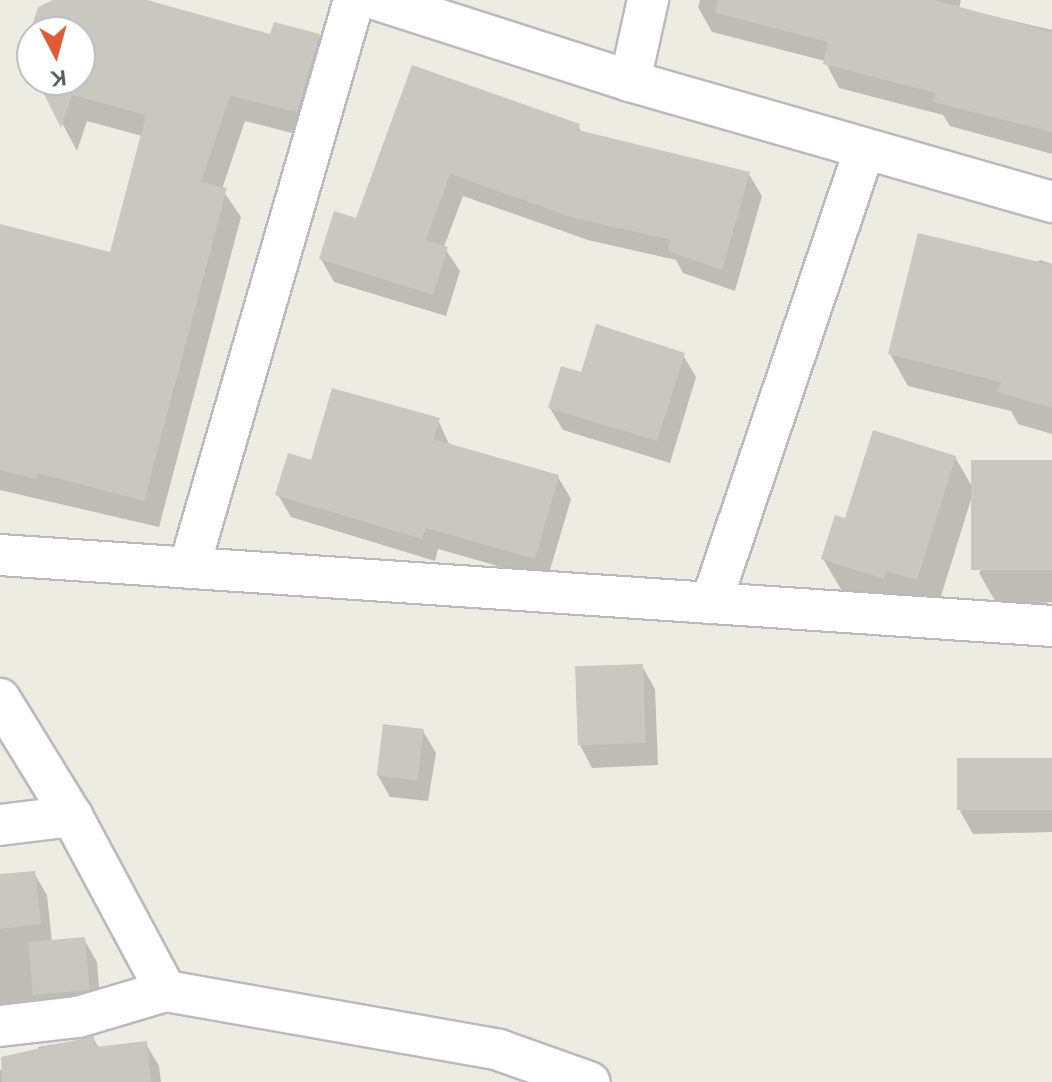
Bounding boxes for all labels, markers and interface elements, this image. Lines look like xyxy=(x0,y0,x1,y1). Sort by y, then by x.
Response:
north arrow xyxy=(16,16,96,96)
text: K xyxy=(49,65,68,92)

